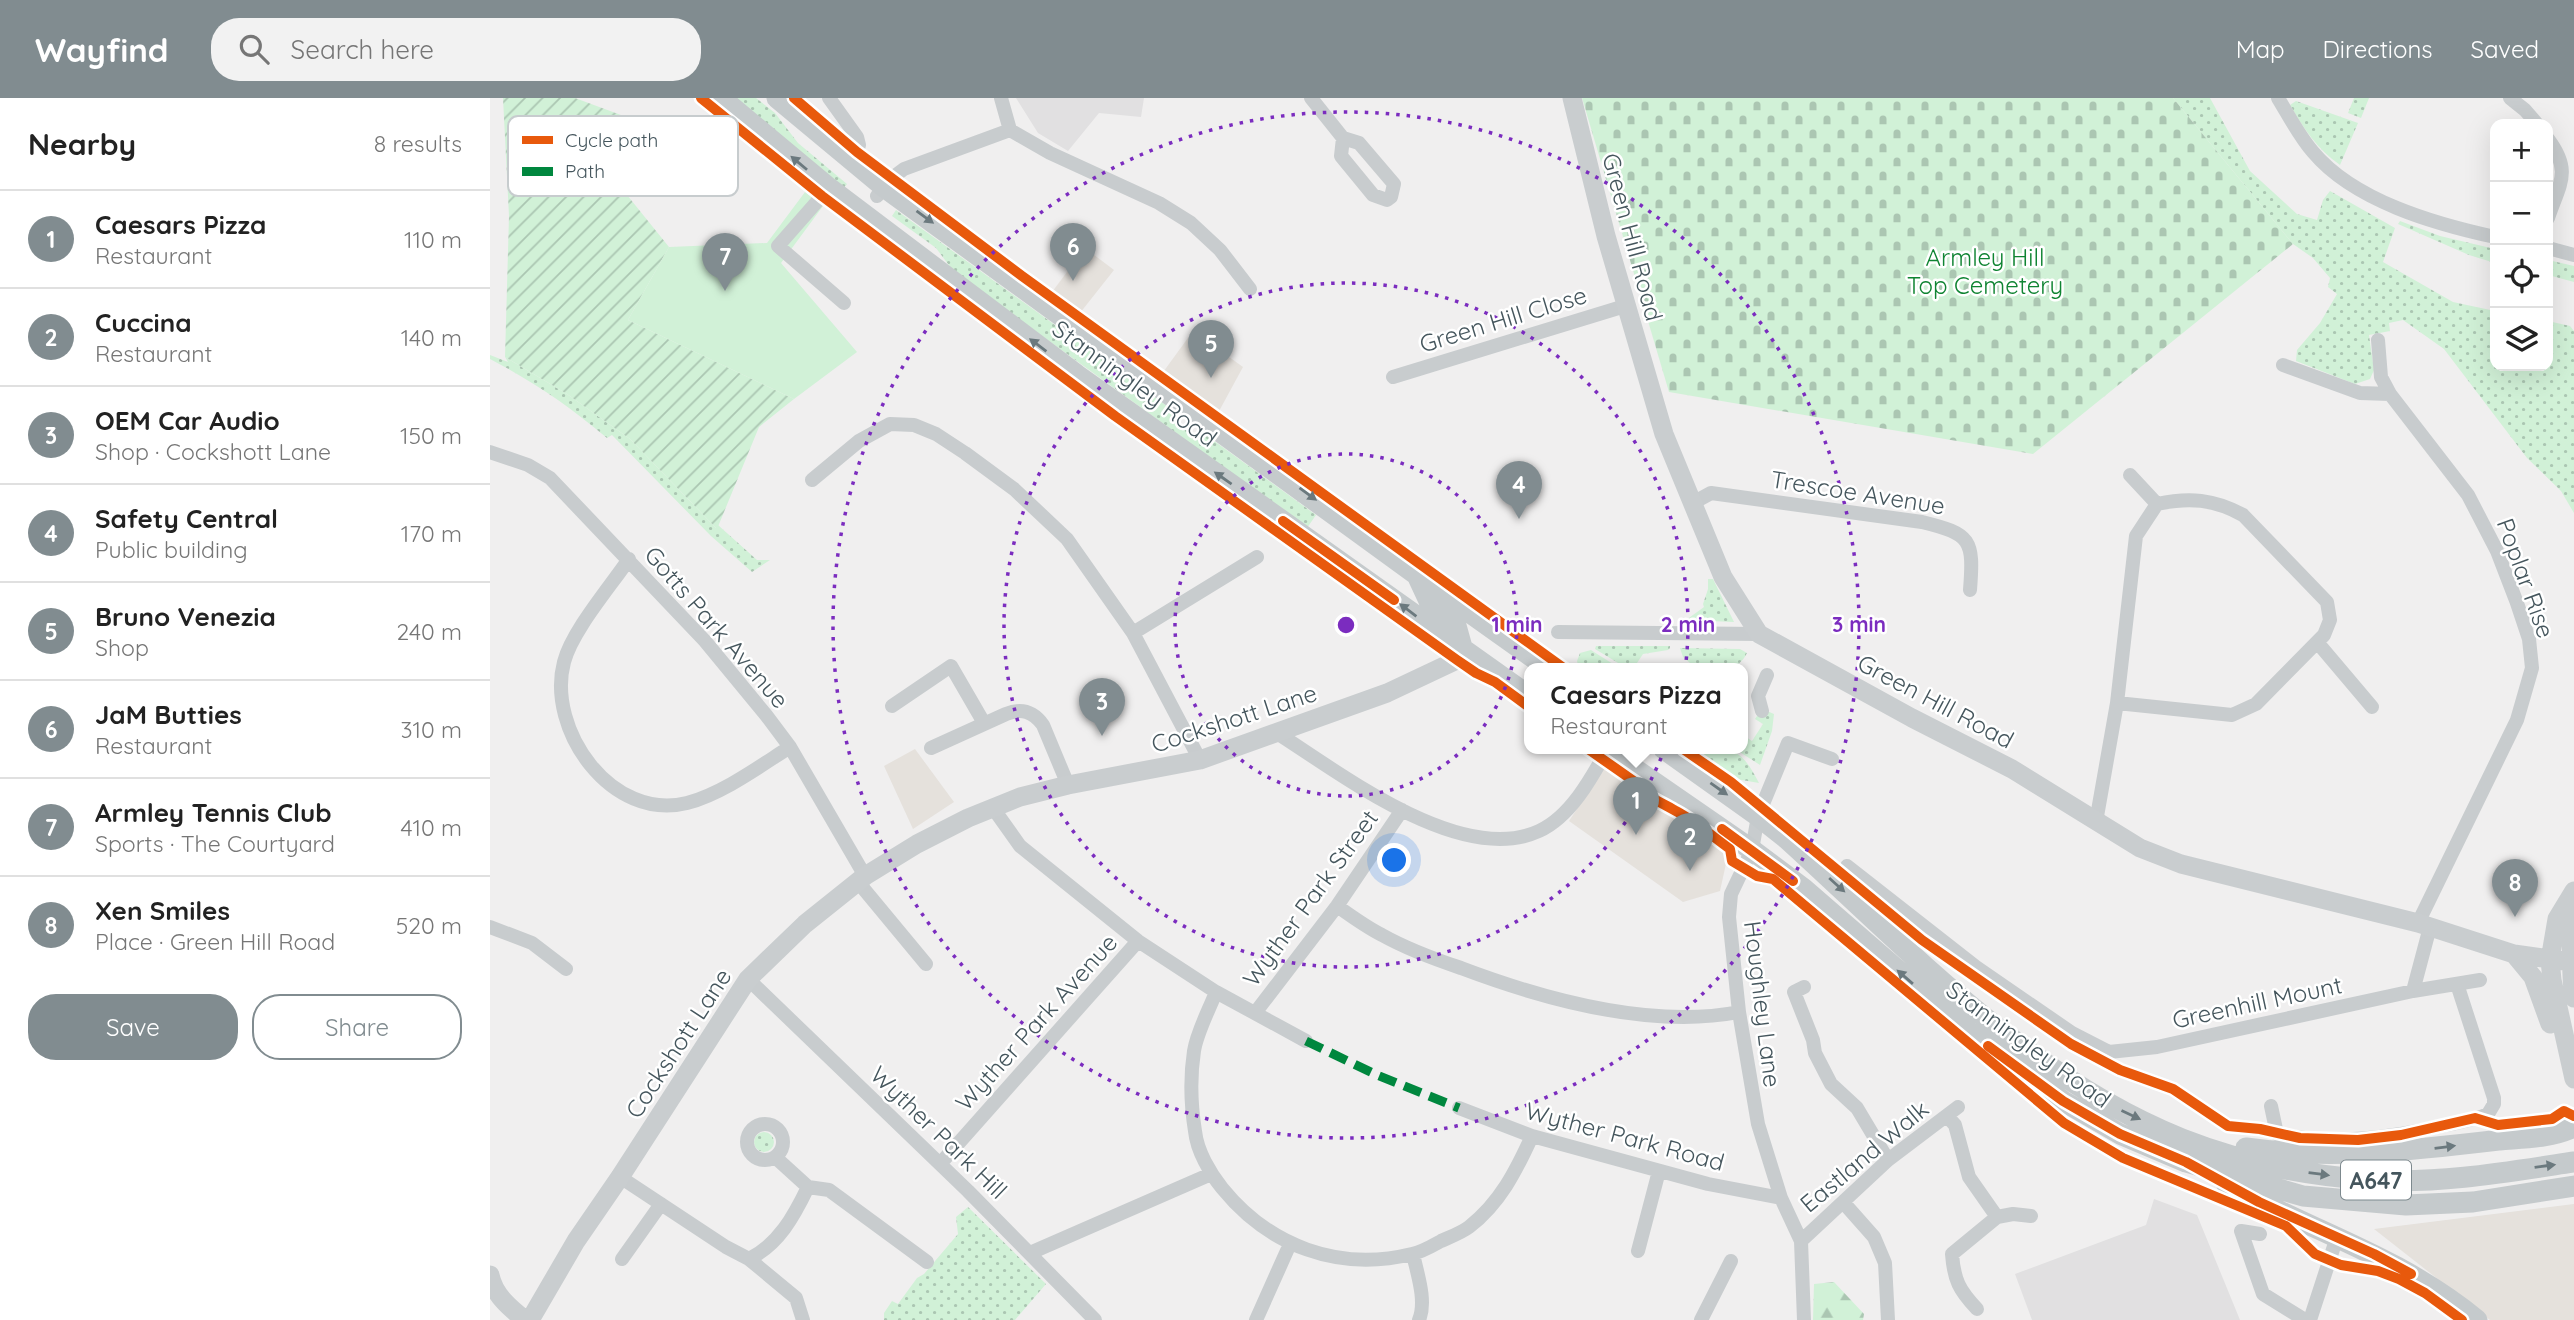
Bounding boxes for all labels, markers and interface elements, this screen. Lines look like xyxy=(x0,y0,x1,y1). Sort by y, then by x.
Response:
search box xyxy=(211,18,701,81)
text: Wayfind xyxy=(35,29,169,70)
icon: search xyxy=(235,30,273,68)
text: Search here xyxy=(291,33,434,66)
text: Map xyxy=(2236,34,2285,64)
text: Directions xyxy=(2323,34,2433,64)
text: Saved xyxy=(2471,34,2539,64)
legend xyxy=(508,116,738,196)
map controls xyxy=(2490,119,2553,371)
button: + xyxy=(2490,119,2553,182)
text: Nearby xyxy=(28,125,136,163)
text: Cycle path xyxy=(565,128,658,152)
text: 8 results xyxy=(374,129,462,158)
street label: Green Hill Road xyxy=(1596,150,1670,324)
one-way arrow xyxy=(790,156,807,171)
text: Path xyxy=(565,159,605,183)
button: − xyxy=(2490,182,2553,245)
text: Caesars Pizza xyxy=(95,208,266,241)
one-way arrow xyxy=(916,210,935,224)
pin: 6 xyxy=(1050,223,1096,281)
text: 1 xyxy=(47,225,55,254)
text: 110 m xyxy=(404,225,462,254)
pin: 7 xyxy=(702,233,748,291)
text: Restaurant xyxy=(95,241,212,270)
park label: Armley Hill Top Cemetery xyxy=(1907,242,2063,300)
button: locate xyxy=(2490,245,2553,308)
street label: Green Hill Close xyxy=(1416,279,1590,359)
text: Cuccina xyxy=(95,306,192,339)
button: layers xyxy=(2490,308,2553,371)
street label: Stanningley Road xyxy=(1047,313,1223,453)
pin: 5 xyxy=(1188,320,1234,378)
text: 2 xyxy=(44,323,58,352)
text: 140 m xyxy=(401,323,462,352)
text: Restaurant xyxy=(95,339,212,368)
one-way arrow xyxy=(1029,339,1047,353)
text: OEM Car Audio xyxy=(95,404,280,437)
text: 3 xyxy=(45,421,57,450)
text: 150 m xyxy=(400,421,462,450)
text: Shop · Cockshott Lane xyxy=(95,437,331,466)
pin: 4 xyxy=(1496,461,1542,519)
street label: Trescoe Avenue xyxy=(1769,463,1947,521)
one-way arrow xyxy=(1214,471,1232,485)
one-way arrow xyxy=(1299,487,1317,501)
text: Safety Central xyxy=(95,502,278,535)
street label: Poplar Rise xyxy=(2491,514,2561,642)
text: 4 xyxy=(44,519,58,548)
text: 170 m xyxy=(401,519,462,548)
text: Public building xyxy=(95,535,248,564)
street label: Gotts Park Avenue xyxy=(638,540,796,714)
text: Bruno Venezia xyxy=(95,600,276,633)
one-way arrow xyxy=(1399,603,1417,617)
text: 1 min xyxy=(1492,611,1542,637)
text: 2 min xyxy=(1661,611,1715,637)
text: 3 min xyxy=(1832,611,1886,637)
centre of rings xyxy=(1334,613,1358,637)
text: 5 xyxy=(44,617,58,646)
text: 240 m xyxy=(397,617,462,646)
text: Shop xyxy=(95,633,149,662)
street label: Green Hill Road xyxy=(1853,647,2019,755)
popup xyxy=(1524,663,1748,754)
street label: Cockshott Lane xyxy=(1147,677,1321,759)
pin: 3 xyxy=(1079,678,1125,736)
text: Caesars Pizza xyxy=(1550,678,1722,711)
text: JaM Butties xyxy=(95,698,242,731)
text: Restaurant xyxy=(1550,711,1668,740)
text: 6 xyxy=(45,715,57,744)
text: 310 m xyxy=(400,715,462,744)
text: Restaurant xyxy=(95,731,212,760)
pin: 1 xyxy=(1613,777,1659,835)
one-way arrow xyxy=(1710,782,1728,796)
text: Armley Tennis Club xyxy=(95,796,332,829)
street label: Wyther Park Street xyxy=(1236,804,1384,992)
text: 7 xyxy=(45,813,57,842)
text: 410 m xyxy=(401,813,462,842)
pin: 2 xyxy=(1667,813,1713,871)
text: Sports · The Courtyard xyxy=(95,829,335,858)
your location xyxy=(1377,843,1411,877)
pin: 8 xyxy=(2492,859,2538,917)
one-way arrow xyxy=(1829,877,1846,892)
text: Xen Smiles xyxy=(95,894,230,927)
text: 8 xyxy=(45,911,57,940)
text: 520 m xyxy=(396,911,462,940)
street label: Houghley Lane xyxy=(1738,919,1788,1089)
text: Place · Green Hill Road xyxy=(95,927,335,956)
street label: Wyther Park Avenue xyxy=(949,927,1123,1117)
street label: Cockshott Lane xyxy=(619,963,737,1123)
street label: Greenhill Mount xyxy=(2169,969,2345,1035)
one-way arrow xyxy=(1897,970,1914,985)
street label: Stanningley Road xyxy=(1941,974,2117,1114)
button: Save xyxy=(28,994,238,1060)
button: Share xyxy=(252,994,462,1060)
street label: Wyther Park Hill xyxy=(864,1059,1014,1205)
street label: Eastland Walk xyxy=(1794,1094,1934,1218)
street label: Wyther Park Road xyxy=(1522,1095,1728,1177)
one-way arrow xyxy=(2121,1110,2142,1121)
one-way arrow xyxy=(2434,1141,2456,1152)
one-way arrow xyxy=(2534,1160,2556,1171)
road number: A647 xyxy=(2341,1161,2411,1200)
one-way arrow xyxy=(2308,1169,2330,1180)

